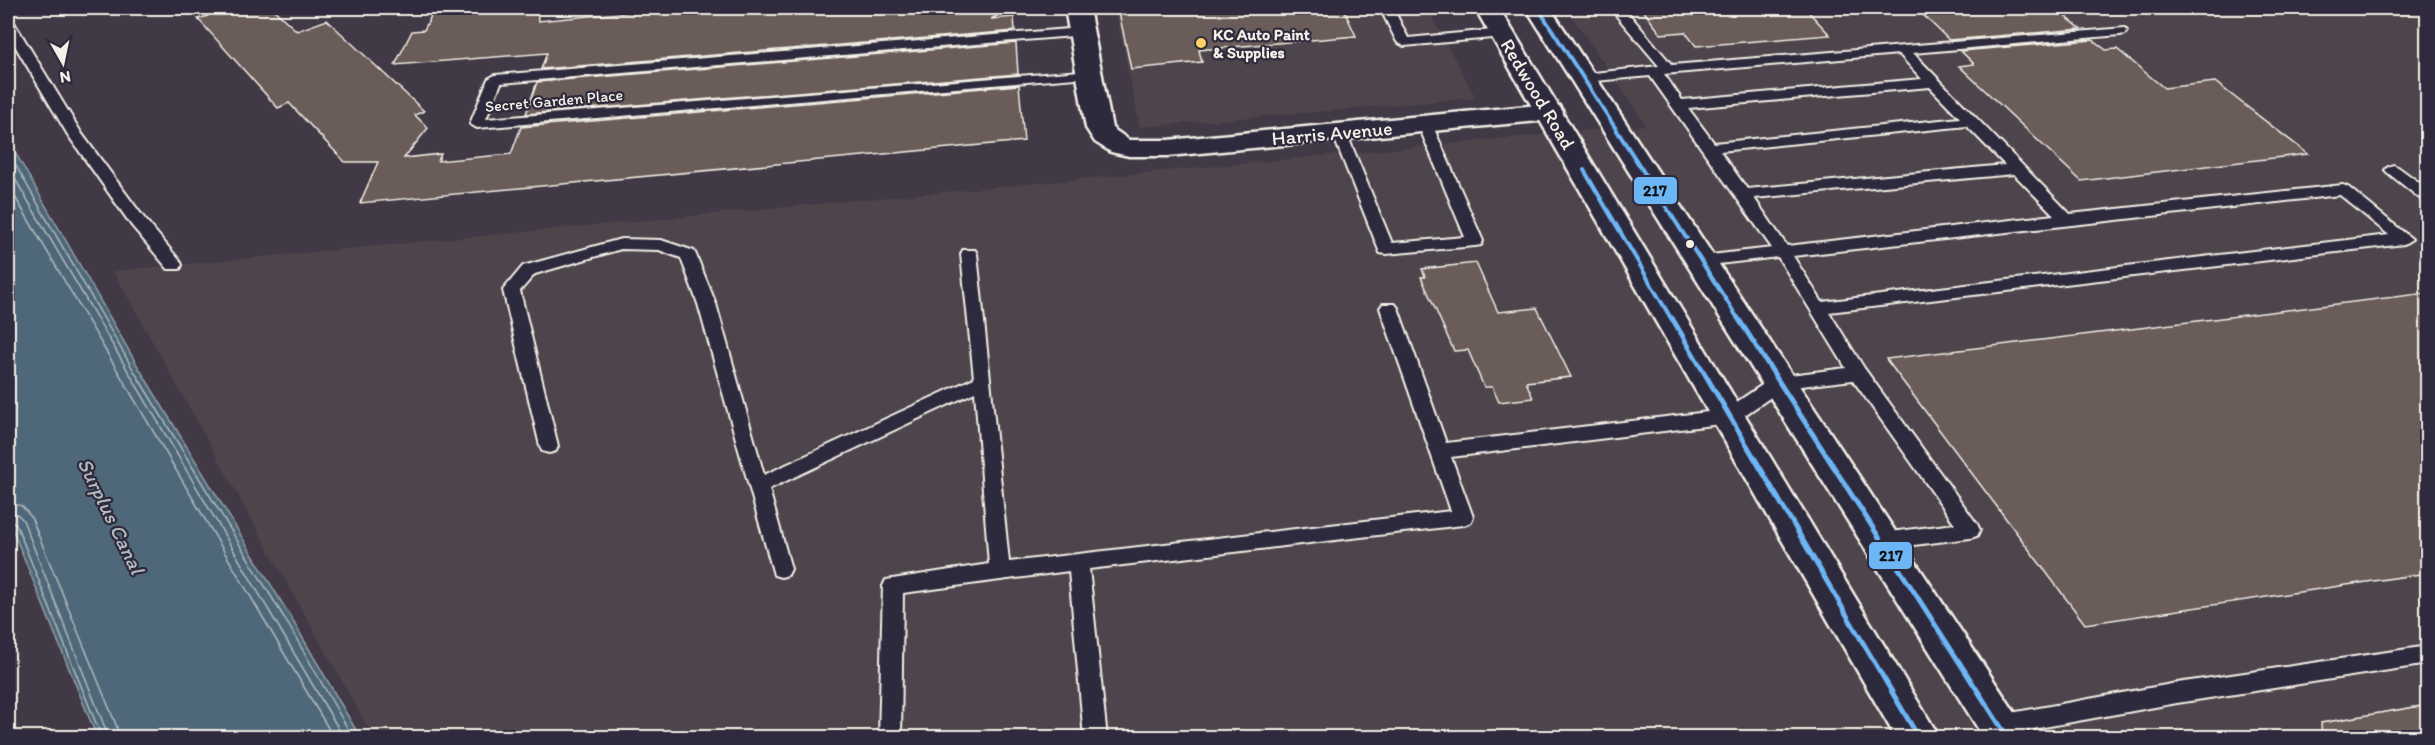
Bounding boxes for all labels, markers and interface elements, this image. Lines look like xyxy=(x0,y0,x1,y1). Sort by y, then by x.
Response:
place label: KC Auto Paint & Supplies xyxy=(1213,25,1310,63)
north arrow xyxy=(33,33,93,93)
street label: Redwood Road xyxy=(1496,34,1580,154)
marker: KC Auto Paint & Supplies xyxy=(1194,36,1208,50)
text: N xyxy=(58,67,72,88)
street label: Secret Garden Place xyxy=(484,85,624,116)
street label: Harris Avenue xyxy=(1271,116,1393,150)
line badge: 217 xyxy=(1633,176,1678,205)
text: 217 xyxy=(1643,181,1667,200)
unlabelled marker xyxy=(1684,238,1696,250)
water label: Surplus Canal xyxy=(73,454,151,580)
line badge: 217 xyxy=(1868,541,1913,570)
text: 217 xyxy=(1879,546,1903,565)

